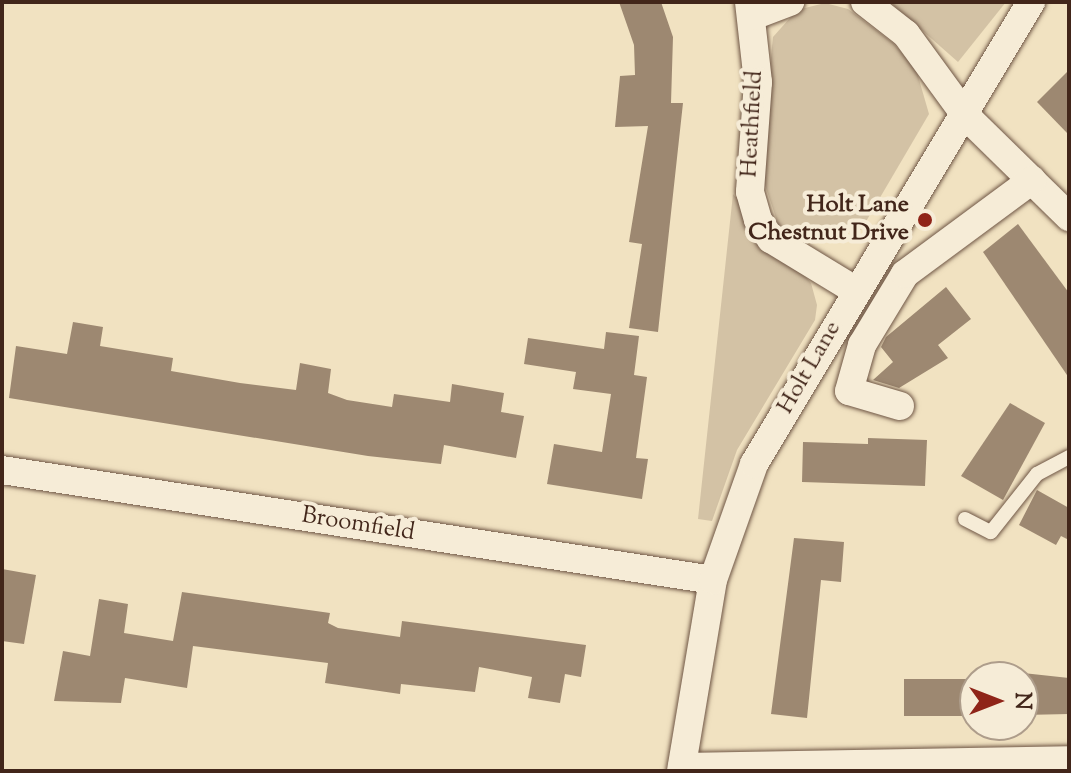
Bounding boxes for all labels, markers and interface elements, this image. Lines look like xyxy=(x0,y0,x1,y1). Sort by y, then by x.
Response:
street label: Heathfield xyxy=(736,70,770,178)
place label: Holt Lane Chestnut Drive xyxy=(748,192,909,248)
marker: Holt Lane Chestnut Drive xyxy=(916,211,934,229)
street label: Holt Lane xyxy=(772,316,848,420)
street label: Broomfield xyxy=(299,502,417,548)
north arrow xyxy=(959,661,1039,741)
text: N xyxy=(1005,692,1037,710)

